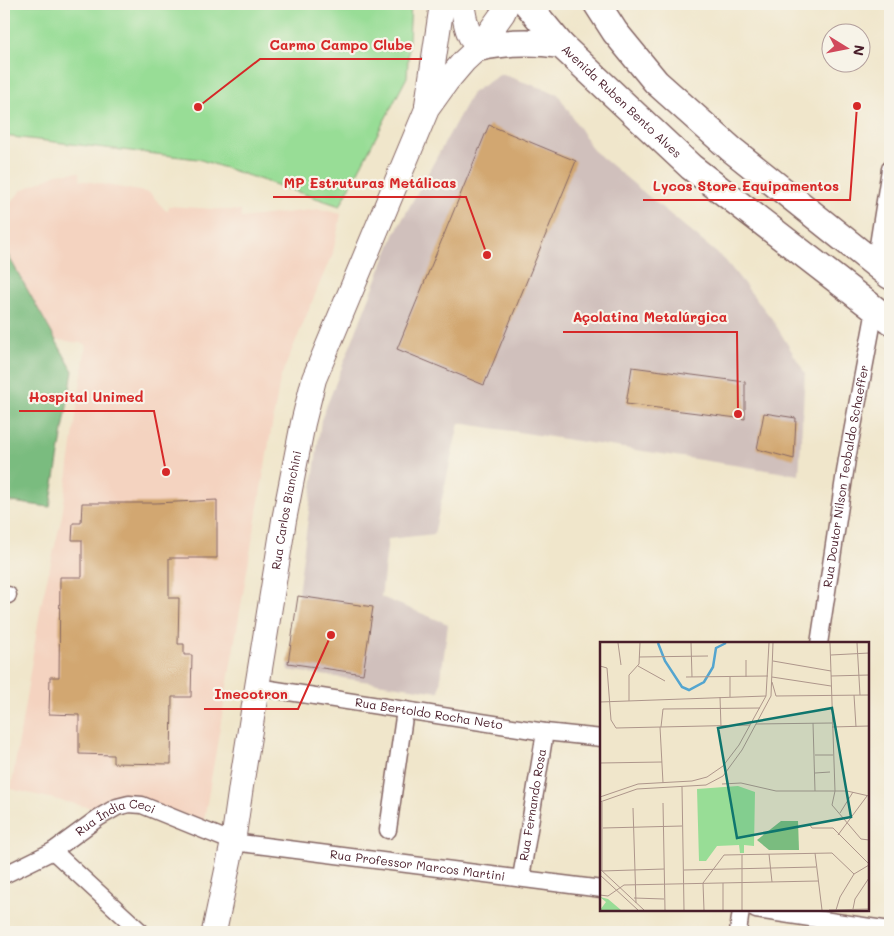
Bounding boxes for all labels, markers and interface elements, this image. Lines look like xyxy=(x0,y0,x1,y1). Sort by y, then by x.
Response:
north arrow xyxy=(822,22,872,72)
callout: Carmo Campo Clube xyxy=(260,30,422,59)
text: Carmo Campo Clube xyxy=(270,35,412,54)
street label: Avenida Ruben Bento Alves xyxy=(559,41,686,161)
text: N xyxy=(849,43,870,57)
callout: MP Estruturas Metálicas xyxy=(273,168,466,197)
callout: Lycos Store Equipamentos xyxy=(643,171,850,200)
text: MP Estruturas Metálicas xyxy=(284,173,456,192)
text: Lycos Store Equipamentos xyxy=(653,176,839,195)
callout: Açolatina Metalúrgica xyxy=(563,303,737,332)
text: Açolatina Metalúrgica xyxy=(573,307,728,326)
street label: Rua Doutor Nílson Teobaldo Schaeffer xyxy=(819,363,872,588)
callout: Hospital Unimed xyxy=(19,382,154,411)
text: Hospital Unimed xyxy=(29,387,144,406)
street label: Rua Carlos Bianchini xyxy=(267,449,304,571)
inset map xyxy=(600,642,869,911)
callout: Imecotron xyxy=(204,680,298,709)
text: Imecotron xyxy=(214,684,288,703)
street label: Rua Bertoldo Rocha Neto xyxy=(354,693,504,732)
street label: Rua Fernando Rosa xyxy=(515,748,549,862)
street label: Rua Índia Ceci xyxy=(72,795,158,839)
street label: Rua Professor Marcos Martini xyxy=(329,845,506,884)

